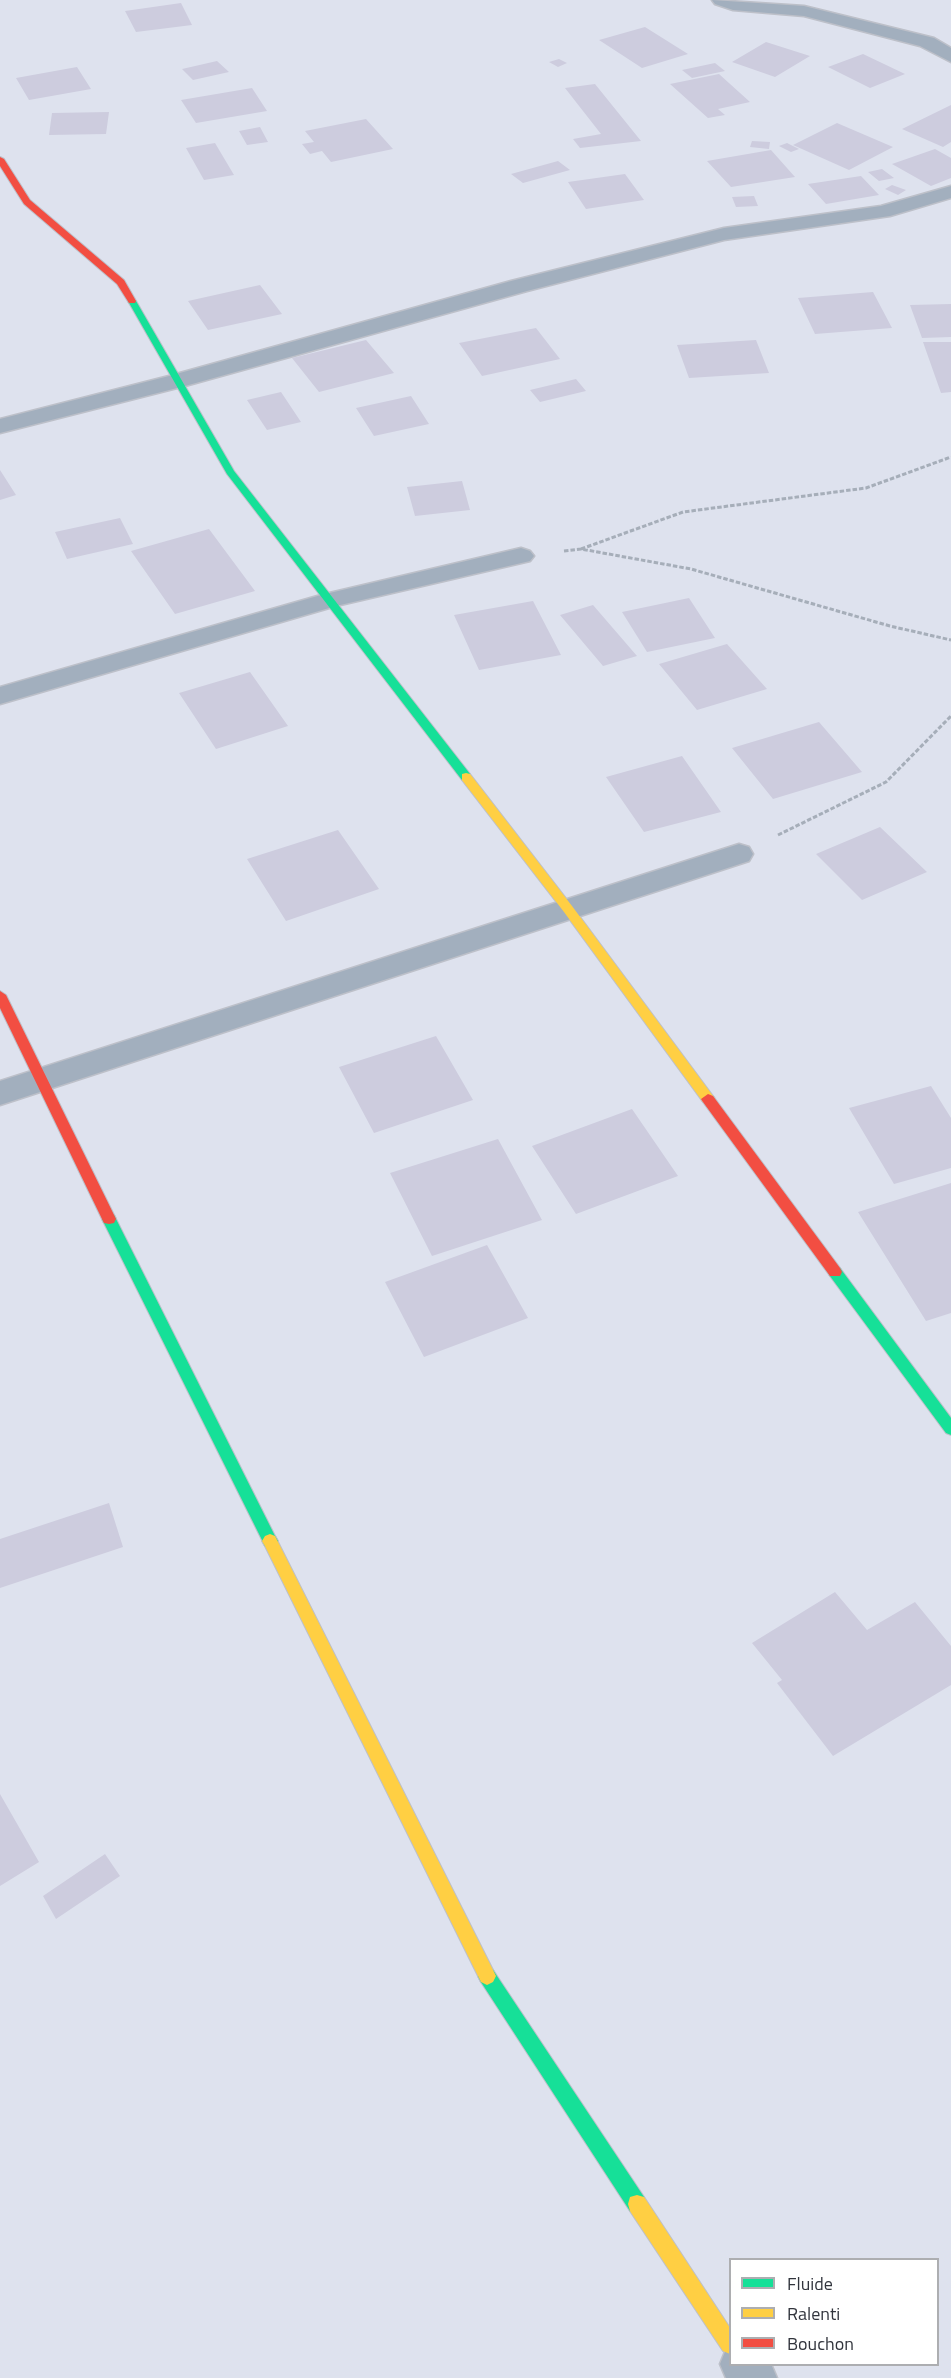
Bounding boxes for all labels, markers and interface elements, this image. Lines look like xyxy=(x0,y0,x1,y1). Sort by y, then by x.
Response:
legend xyxy=(729,2258,939,2366)
text: Fluide xyxy=(787,2270,833,2297)
text: Ralenti xyxy=(787,2300,840,2327)
text: Bouchon xyxy=(787,2330,854,2357)

